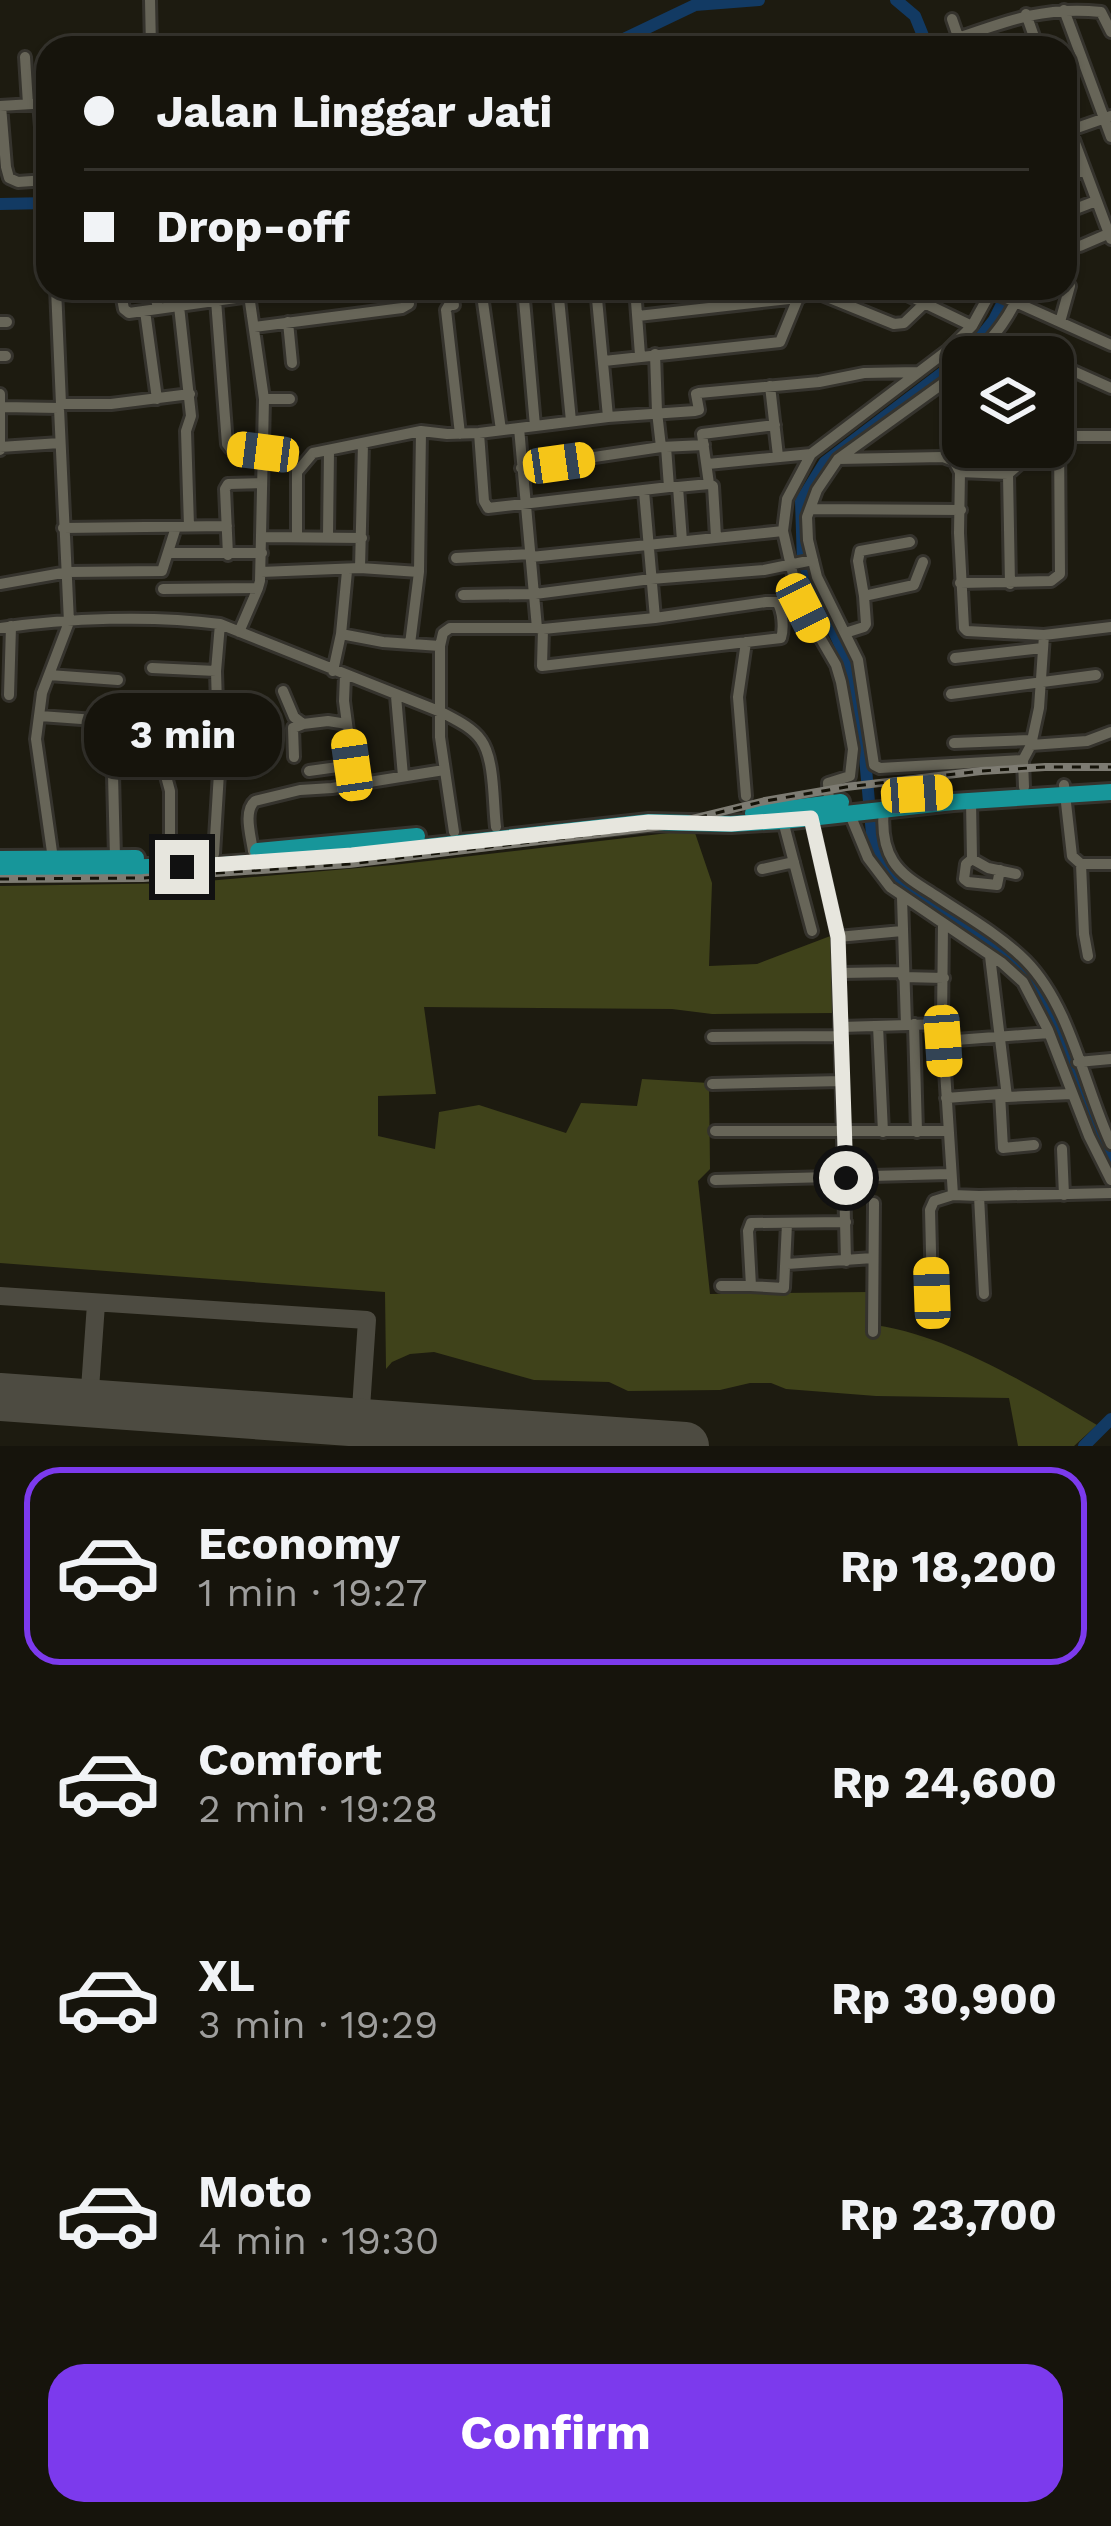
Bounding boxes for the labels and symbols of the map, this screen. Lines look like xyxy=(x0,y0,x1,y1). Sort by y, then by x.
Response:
car xyxy=(225,430,301,474)
car xyxy=(521,440,597,486)
car xyxy=(771,568,835,648)
callout: 3 min xyxy=(83,693,281,777)
car xyxy=(329,727,375,803)
car xyxy=(880,774,954,814)
route end xyxy=(155,840,209,894)
car xyxy=(923,1004,963,1078)
route start xyxy=(819,1151,873,1205)
car xyxy=(913,1256,951,1330)

